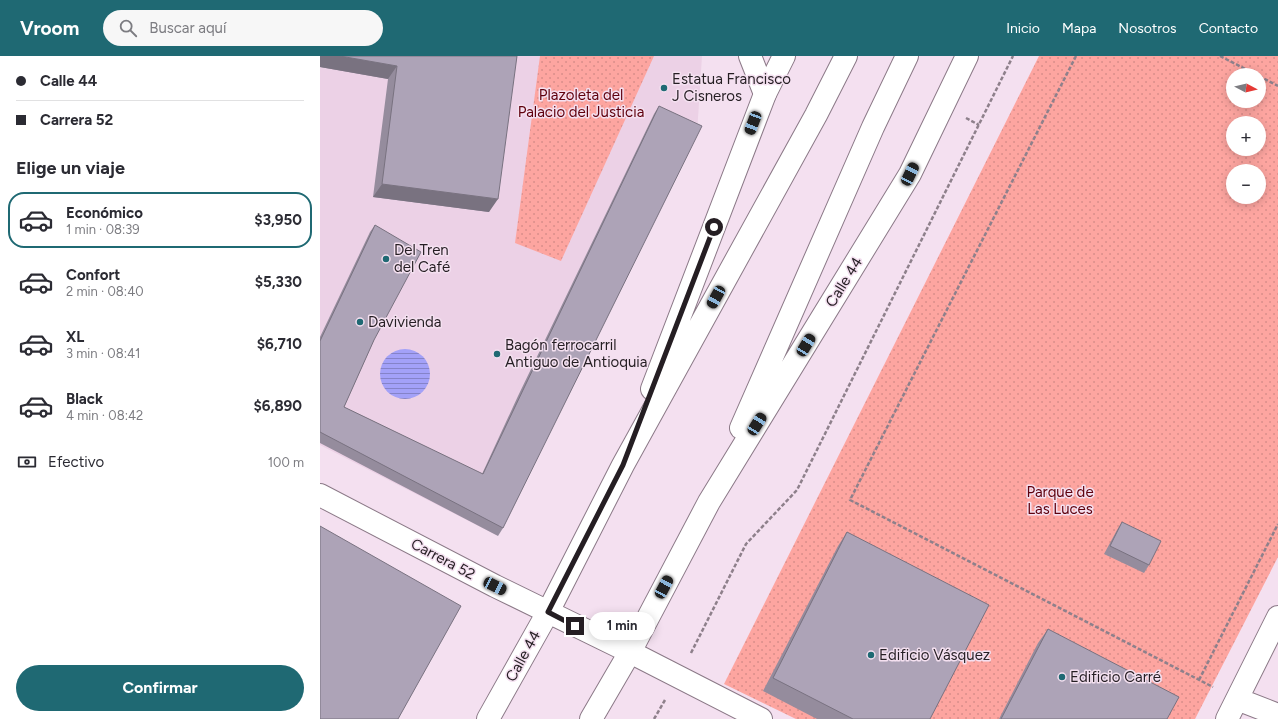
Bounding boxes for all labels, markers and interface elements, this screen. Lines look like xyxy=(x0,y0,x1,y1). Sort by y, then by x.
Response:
search box xyxy=(103,10,383,46)
text: Vroom xyxy=(20,17,79,40)
icon: search xyxy=(117,17,139,39)
text: Buscar aquí xyxy=(149,19,226,37)
text: Inicio xyxy=(1006,20,1040,37)
text: Mapa xyxy=(1062,20,1096,37)
text: Nosotros xyxy=(1118,20,1177,37)
text: Contacto xyxy=(1199,20,1258,37)
north arrow xyxy=(1226,68,1266,108)
map controls xyxy=(1226,68,1266,204)
place label: Estatua Francisco J Cisneros xyxy=(672,70,791,105)
text: Calle 44 xyxy=(40,72,97,90)
marker: Estatua Francisco J Cisneros xyxy=(659,83,669,93)
park label: Plazoleta del Palacio del Justicia xyxy=(518,86,644,121)
car xyxy=(743,110,763,136)
text: Carrera 52 xyxy=(40,111,113,129)
button: + xyxy=(1226,116,1266,156)
text: Elige un viaje xyxy=(16,157,125,179)
car xyxy=(899,161,921,187)
button: − xyxy=(1226,164,1266,204)
icon: car xyxy=(18,202,54,238)
text: Económico xyxy=(66,204,143,222)
text: $3,950 xyxy=(254,211,302,229)
route start xyxy=(705,218,723,236)
text: 1 min · 08:39 xyxy=(66,222,140,237)
place label: Del Tren del Café xyxy=(394,241,450,276)
marker: Del Tren del Café xyxy=(381,254,391,264)
street label: Calle 44 xyxy=(822,254,866,310)
icon: car xyxy=(18,264,54,300)
text: Confort xyxy=(66,266,120,284)
text: $5,330 xyxy=(255,273,302,291)
text: 2 min · 08:40 xyxy=(66,284,144,299)
car xyxy=(705,284,727,310)
place label: Davivienda xyxy=(368,313,441,331)
marker: Davivienda xyxy=(355,317,365,327)
icon: car xyxy=(18,326,54,362)
text: XL xyxy=(66,328,84,346)
car xyxy=(795,332,817,358)
text: $6,710 xyxy=(257,335,302,353)
place label: Bagón ferrocarril Antiguo de Antioquia xyxy=(505,336,648,371)
text: 3 min · 08:41 xyxy=(66,346,140,361)
marker: Bagón ferrocarril Antiguo de Antioquia xyxy=(492,349,502,359)
icon: car xyxy=(18,388,54,424)
text: Black xyxy=(66,390,103,408)
text: $6,890 xyxy=(254,397,302,415)
text: 4 min · 08:42 xyxy=(66,408,143,423)
car xyxy=(746,411,768,437)
icon: cash xyxy=(16,451,38,473)
text: Efectivo xyxy=(48,453,104,471)
text: 100 m xyxy=(268,455,304,470)
park label: Parque de Las Luces xyxy=(1026,483,1094,518)
street label: Carrera 52 xyxy=(408,535,478,583)
car xyxy=(653,574,675,600)
car xyxy=(482,575,508,597)
callout: 1 min xyxy=(589,612,655,640)
route end xyxy=(566,617,584,635)
text: 1 min xyxy=(607,618,637,633)
street label: Calle 44 xyxy=(502,627,544,685)
place label: Edificio Vásquez xyxy=(879,646,990,664)
marker: Edificio Vásquez xyxy=(866,650,876,660)
button: Confirmar xyxy=(16,665,304,711)
place label: Edificio Carré xyxy=(1070,668,1161,686)
marker: Edificio Carré xyxy=(1057,672,1067,682)

